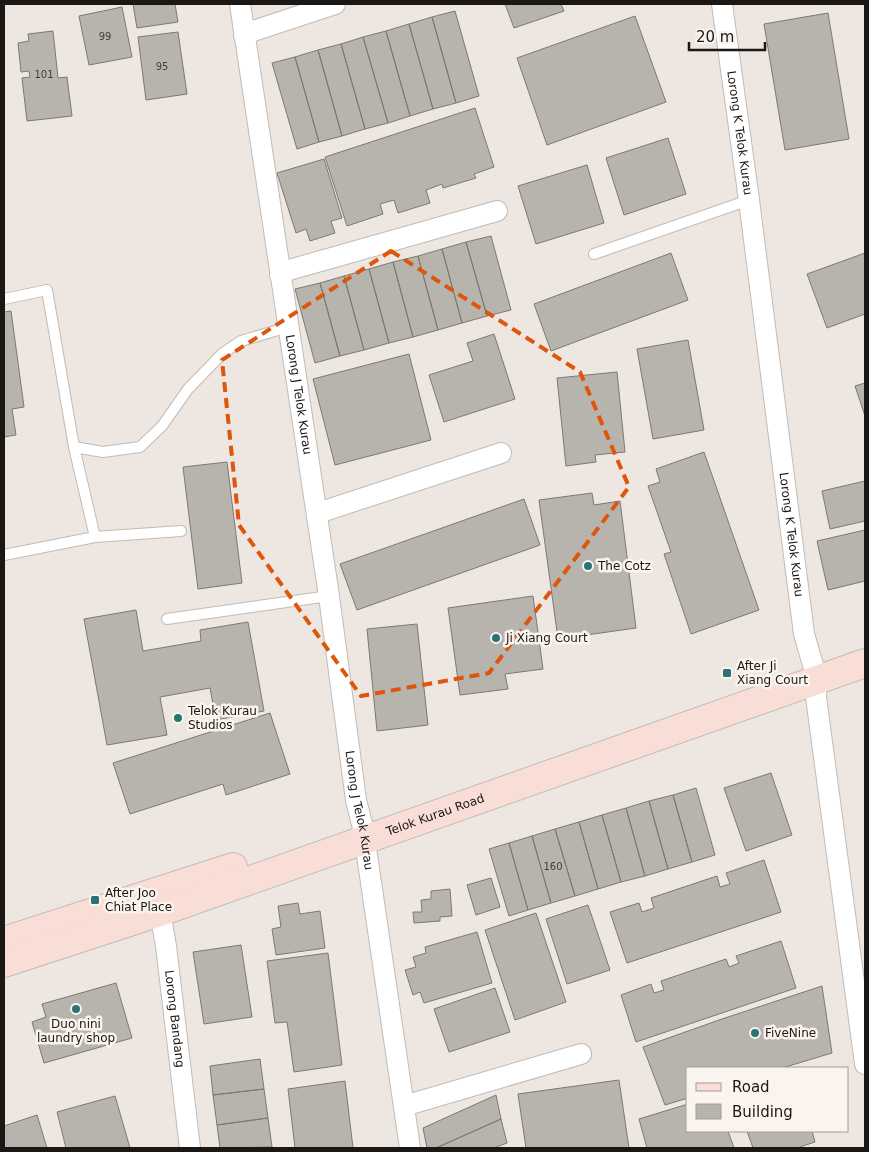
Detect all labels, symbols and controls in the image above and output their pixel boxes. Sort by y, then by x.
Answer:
scale bar [689,20,765,52]
text: 20 m [696,28,734,46]
house number: 99 [99,31,111,42]
house number: 95 [156,61,168,72]
house number: 101 [34,69,54,80]
street label: Lorong K Telok Kurau [724,70,755,196]
street label: Lorong J Telok Kurau [283,334,315,456]
street label: Lorong K Telok Kurau [777,471,806,598]
place label: The Cotz [597,559,651,573]
marker: The Cotz [582,560,594,572]
place label: Ji Xiang Court [505,631,588,645]
marker: Ji Xiang Court [490,632,502,644]
place label: After Ji Xiang Court [737,659,808,687]
marker: After Ji Xiang Court [721,667,733,679]
place label: Telok Kurau Studios [187,704,257,732]
marker: Telok Kurau Studios [172,712,184,724]
street label: Lorong J Telok Kurau [342,749,376,871]
street label: Telok Kurau Road [383,791,486,839]
house number: 160 [543,861,563,872]
place label: After Joo Chiat Place [105,886,172,914]
marker: After Joo Chiat Place [89,894,101,906]
street label: Lorong Bandang [162,969,187,1068]
marker: Duo nini laundry shop [70,1003,82,1015]
place label: Duo nini laundry shop [37,1017,115,1045]
place label: FiveNine [765,1026,816,1040]
marker: FiveNine [749,1027,761,1039]
legend [686,1067,849,1132]
text: Road [732,1078,770,1096]
text: Building [732,1103,793,1121]

